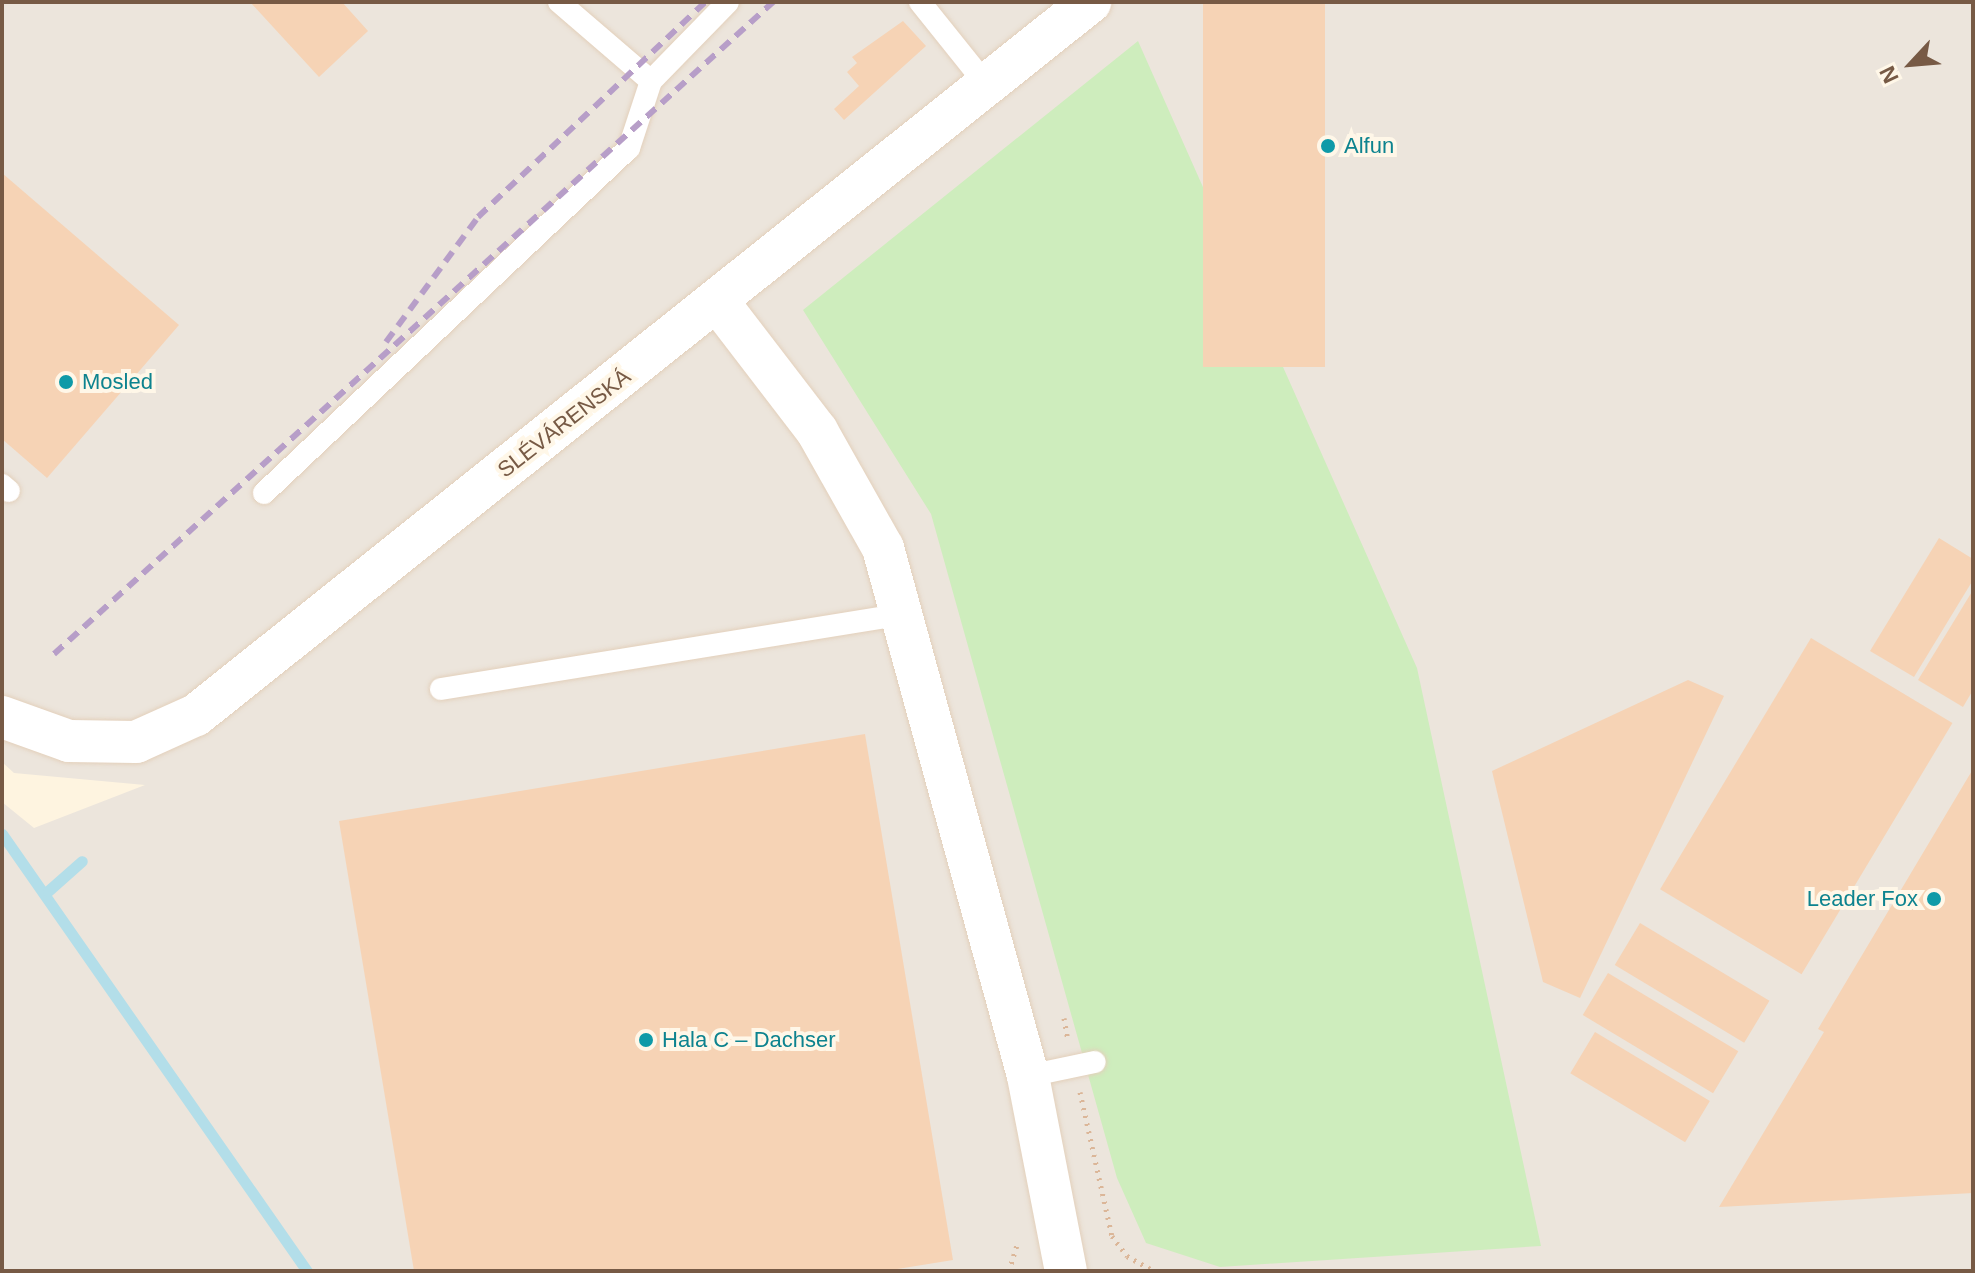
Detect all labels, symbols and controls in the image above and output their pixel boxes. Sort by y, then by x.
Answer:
north arrow [1871,24,1951,104]
text: N [1874,62,1904,87]
place label: Alfun [1344,133,1394,159]
marker: Alfun [1319,137,1337,155]
street label: SLÉVÁRENSKÁ [492,363,636,483]
place label: Mosled [82,369,153,395]
marker: Mosled [57,373,75,391]
place label: Leader Fox [1807,886,1918,912]
marker: Leader Fox [1925,890,1943,908]
place label: Hala C – Dachser [662,1027,836,1053]
marker: Hala C – Dachser [637,1031,655,1049]

